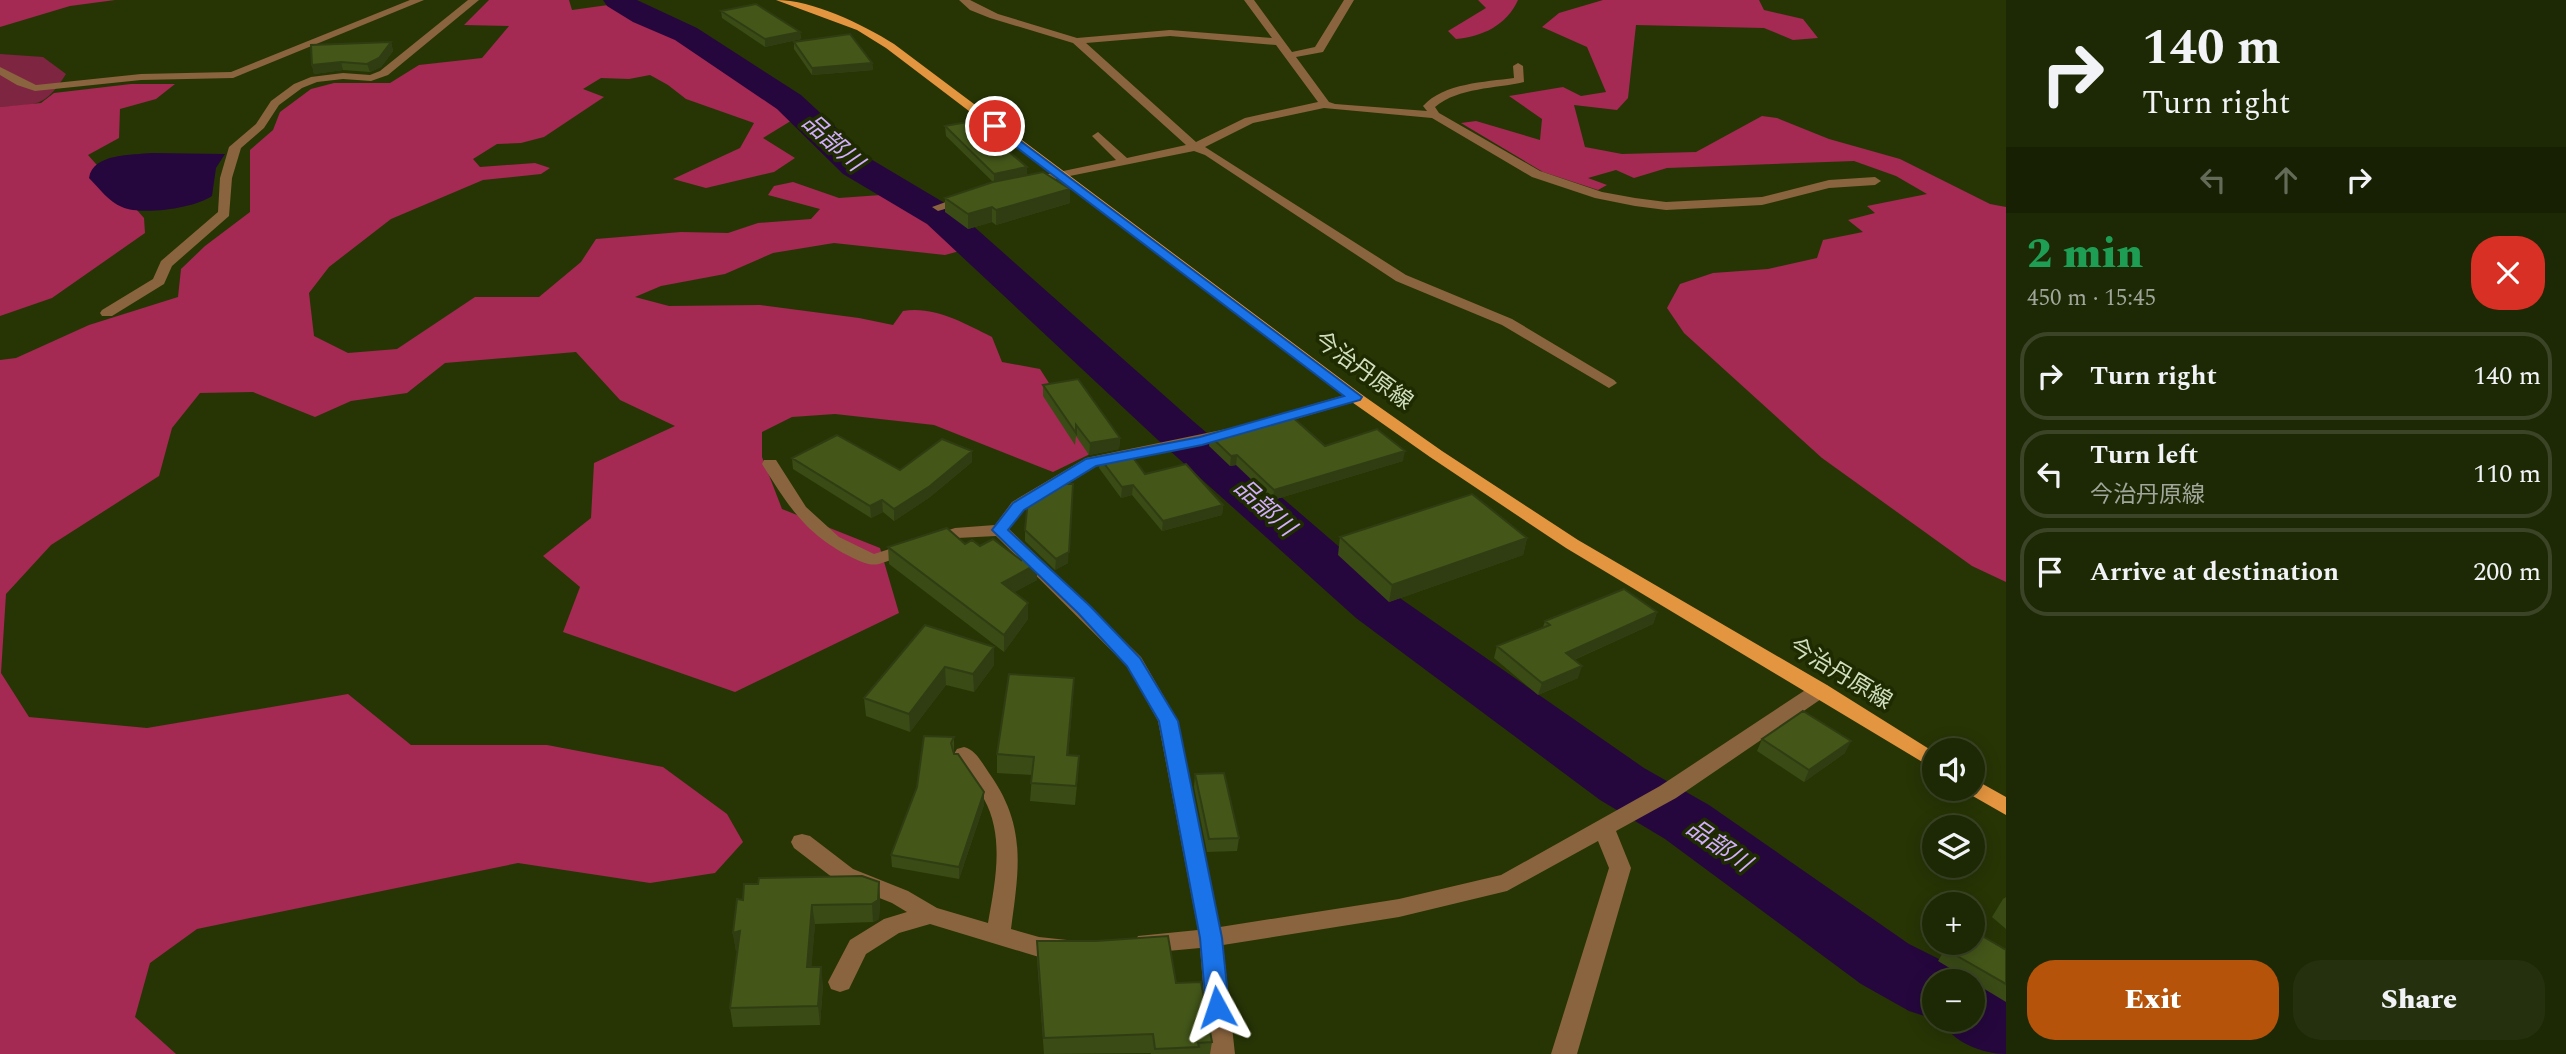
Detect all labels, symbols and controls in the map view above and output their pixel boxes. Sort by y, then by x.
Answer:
text: 140 m [2142,11,2281,86]
icon: right [2027,28,2118,119]
text: Turn right [2142,79,2290,128]
pin [965,96,1025,156]
water label: 品部川 [794,105,873,182]
icon: arrive [976,107,1014,145]
icon: left [2194,161,2232,199]
icon: ahead [2267,161,2305,199]
icon: right [2340,161,2378,199]
text: 2 min [2027,223,2143,286]
button: close [2471,236,2545,310]
text: 450 m · 15:45 [2027,281,2156,316]
street label: 今治丹原線 [1306,323,1420,419]
text: Turn right [2090,356,2217,396]
text: 140 m [2473,356,2541,396]
icon: right [2031,357,2069,395]
text: Turn left [2090,435,2198,475]
text: 110 m [2473,454,2541,494]
icon: left [2031,455,2069,493]
water label: 品部川 [1226,470,1305,547]
text: 今治丹原線 [2090,478,2205,513]
text: Arrive at destination [2090,552,2339,592]
text: 200 m [2473,552,2541,592]
icon: arrive [2031,553,2069,591]
street label: 今治丹原線 [1782,630,1899,719]
map controls [1922,738,1985,1032]
button: sound [1922,738,1985,801]
water label: 品部川 [1679,810,1761,883]
button: layers [1922,815,1985,878]
button: + [1922,892,1985,955]
button: Exit [2027,960,2279,1040]
button: Share [2293,960,2545,1040]
button: − [1922,969,1985,1032]
position arrow [1180,970,1254,1044]

